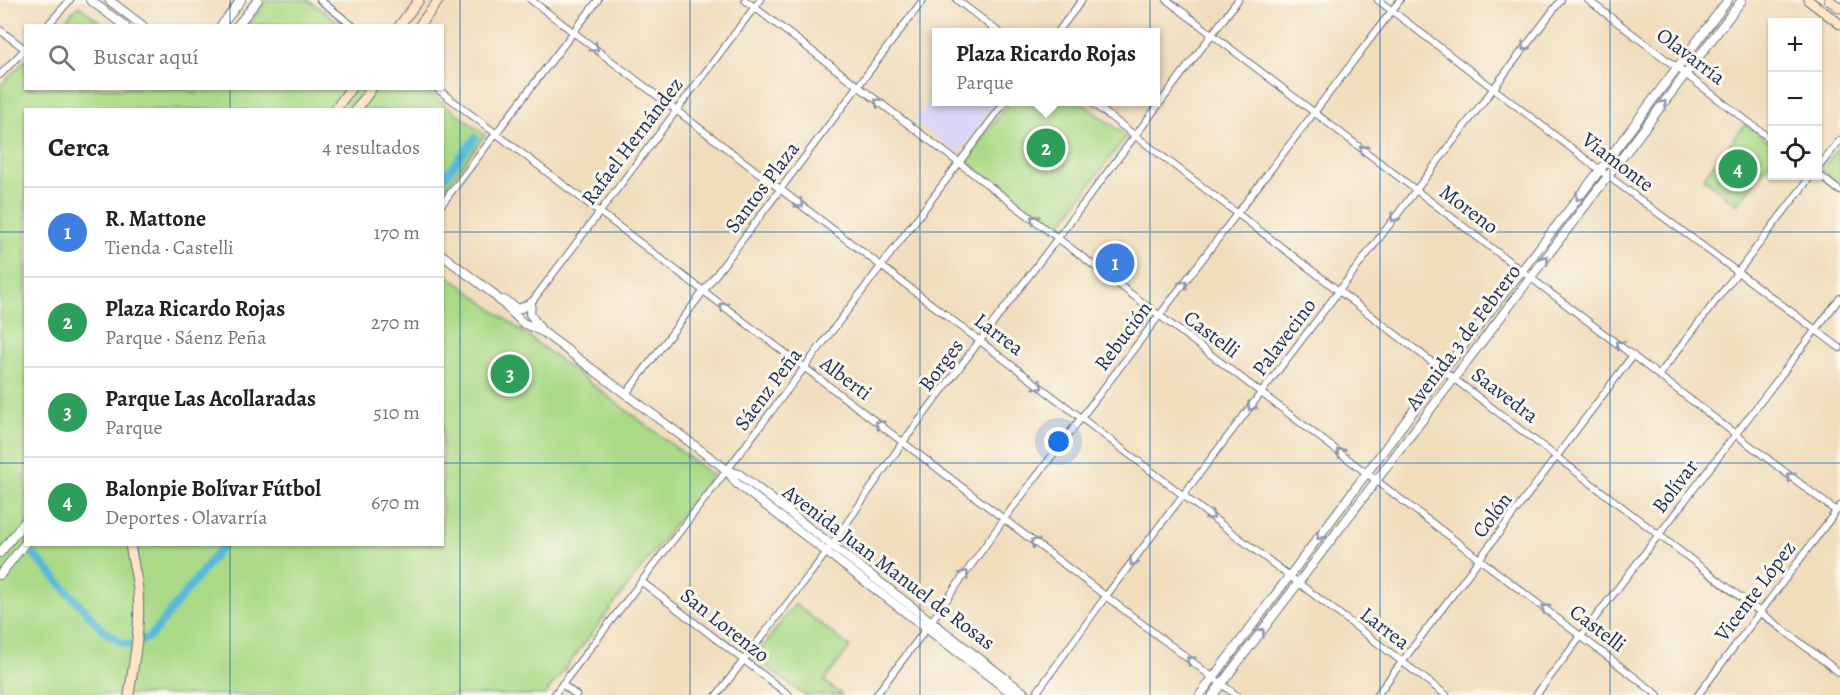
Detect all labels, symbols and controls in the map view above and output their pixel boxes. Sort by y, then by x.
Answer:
map controls [1768,18,1822,180]
button: + [1768,18,1822,72]
street label: Olavarría [1651,21,1731,91]
search box [24,24,444,90]
popup [932,28,1160,106]
text: Plaza Ricardo Rojas [956,39,1136,69]
one-way arrow [1522,40,1533,51]
icon: search [45,41,78,74]
one-way arrow [588,41,599,52]
text: Buscar aquí [93,42,199,72]
text: Parque [956,69,1013,96]
street label: Rafael Hernández [575,71,689,211]
button: − [1768,72,1822,126]
one-way arrow [874,98,885,109]
one-way arrow [1655,100,1666,111]
street label: Viamonte [1575,125,1660,198]
pin: 2 [1026,126,1066,170]
button: locate [1768,126,1822,180]
text: Cerca [48,130,110,165]
text: 4 resultados [322,134,420,161]
street label: Santos Plaza [718,135,806,239]
one-way arrow [1359,146,1370,157]
pin: 4 [1718,146,1758,192]
street label: Moreno [1434,178,1504,240]
one-way arrow [1575,190,1586,201]
one-way arrow [793,197,804,208]
text: R. Mattone [105,204,206,234]
one-way arrow [1391,212,1402,223]
one-way arrow [1030,216,1041,227]
text: 1 [64,219,71,246]
text: 170 m [374,219,420,246]
text: Tienda · Castelli [105,234,234,261]
pin: 1 [1096,240,1134,286]
one-way arrow [1537,255,1548,266]
street label: Avenida 3 de Febrero [1398,258,1527,417]
one-way arrow [1176,280,1187,291]
street label: Palavecino [1246,292,1322,382]
text: Plaza Ricardo Rojas [105,294,285,324]
street label: Rebución [1088,295,1158,377]
one-way arrow [719,303,730,314]
street label: Castelli [1178,304,1246,364]
street label: Larrea [968,306,1030,362]
text: 2 [63,309,72,336]
text: 270 m [371,309,420,336]
text: Parque · Sáenz Peña [105,324,267,351]
street label: Borges [912,333,970,397]
one-way arrow [1614,340,1625,351]
street label: Sáenz Peña [728,342,808,436]
street label: Alberti [814,349,878,407]
pin: 3 [490,352,530,397]
street label: Saavedra [1466,361,1544,430]
one-way arrow [1032,378,1043,389]
text: Parque Las Acollaradas [105,384,316,414]
text: 3 [63,399,72,426]
text: 510 m [373,399,420,426]
one-way arrow [1247,400,1258,411]
text: Parque [105,414,163,441]
one-way arrow [875,420,886,431]
your location [1044,427,1073,456]
one-way arrow [1335,448,1346,459]
street label: Bolívar [1646,453,1704,519]
one-way arrow [1785,472,1796,483]
text: Balonpie Bolívar Fútbol [105,474,321,504]
street label: Avenida Juan Manuel de Rosas [776,477,1001,656]
street label: Colón [1466,486,1518,544]
text: 4 [63,489,72,516]
text: 670 m [371,489,420,516]
text: Deportes · Olavarría [105,504,268,531]
one-way arrow [1204,509,1215,520]
one-way arrow [1317,529,1328,540]
street label: Vicente López [1707,535,1802,648]
one-way arrow [1030,538,1041,549]
one-way arrow [1129,555,1140,566]
one-way arrow [958,569,969,580]
street label: San Lorenzo [675,581,775,669]
street label: Castelli [1564,598,1632,658]
street label: Larrea [1354,600,1416,656]
one-way arrow [1540,605,1551,616]
one-way arrow [1254,627,1265,638]
one-way arrow [1185,656,1196,667]

